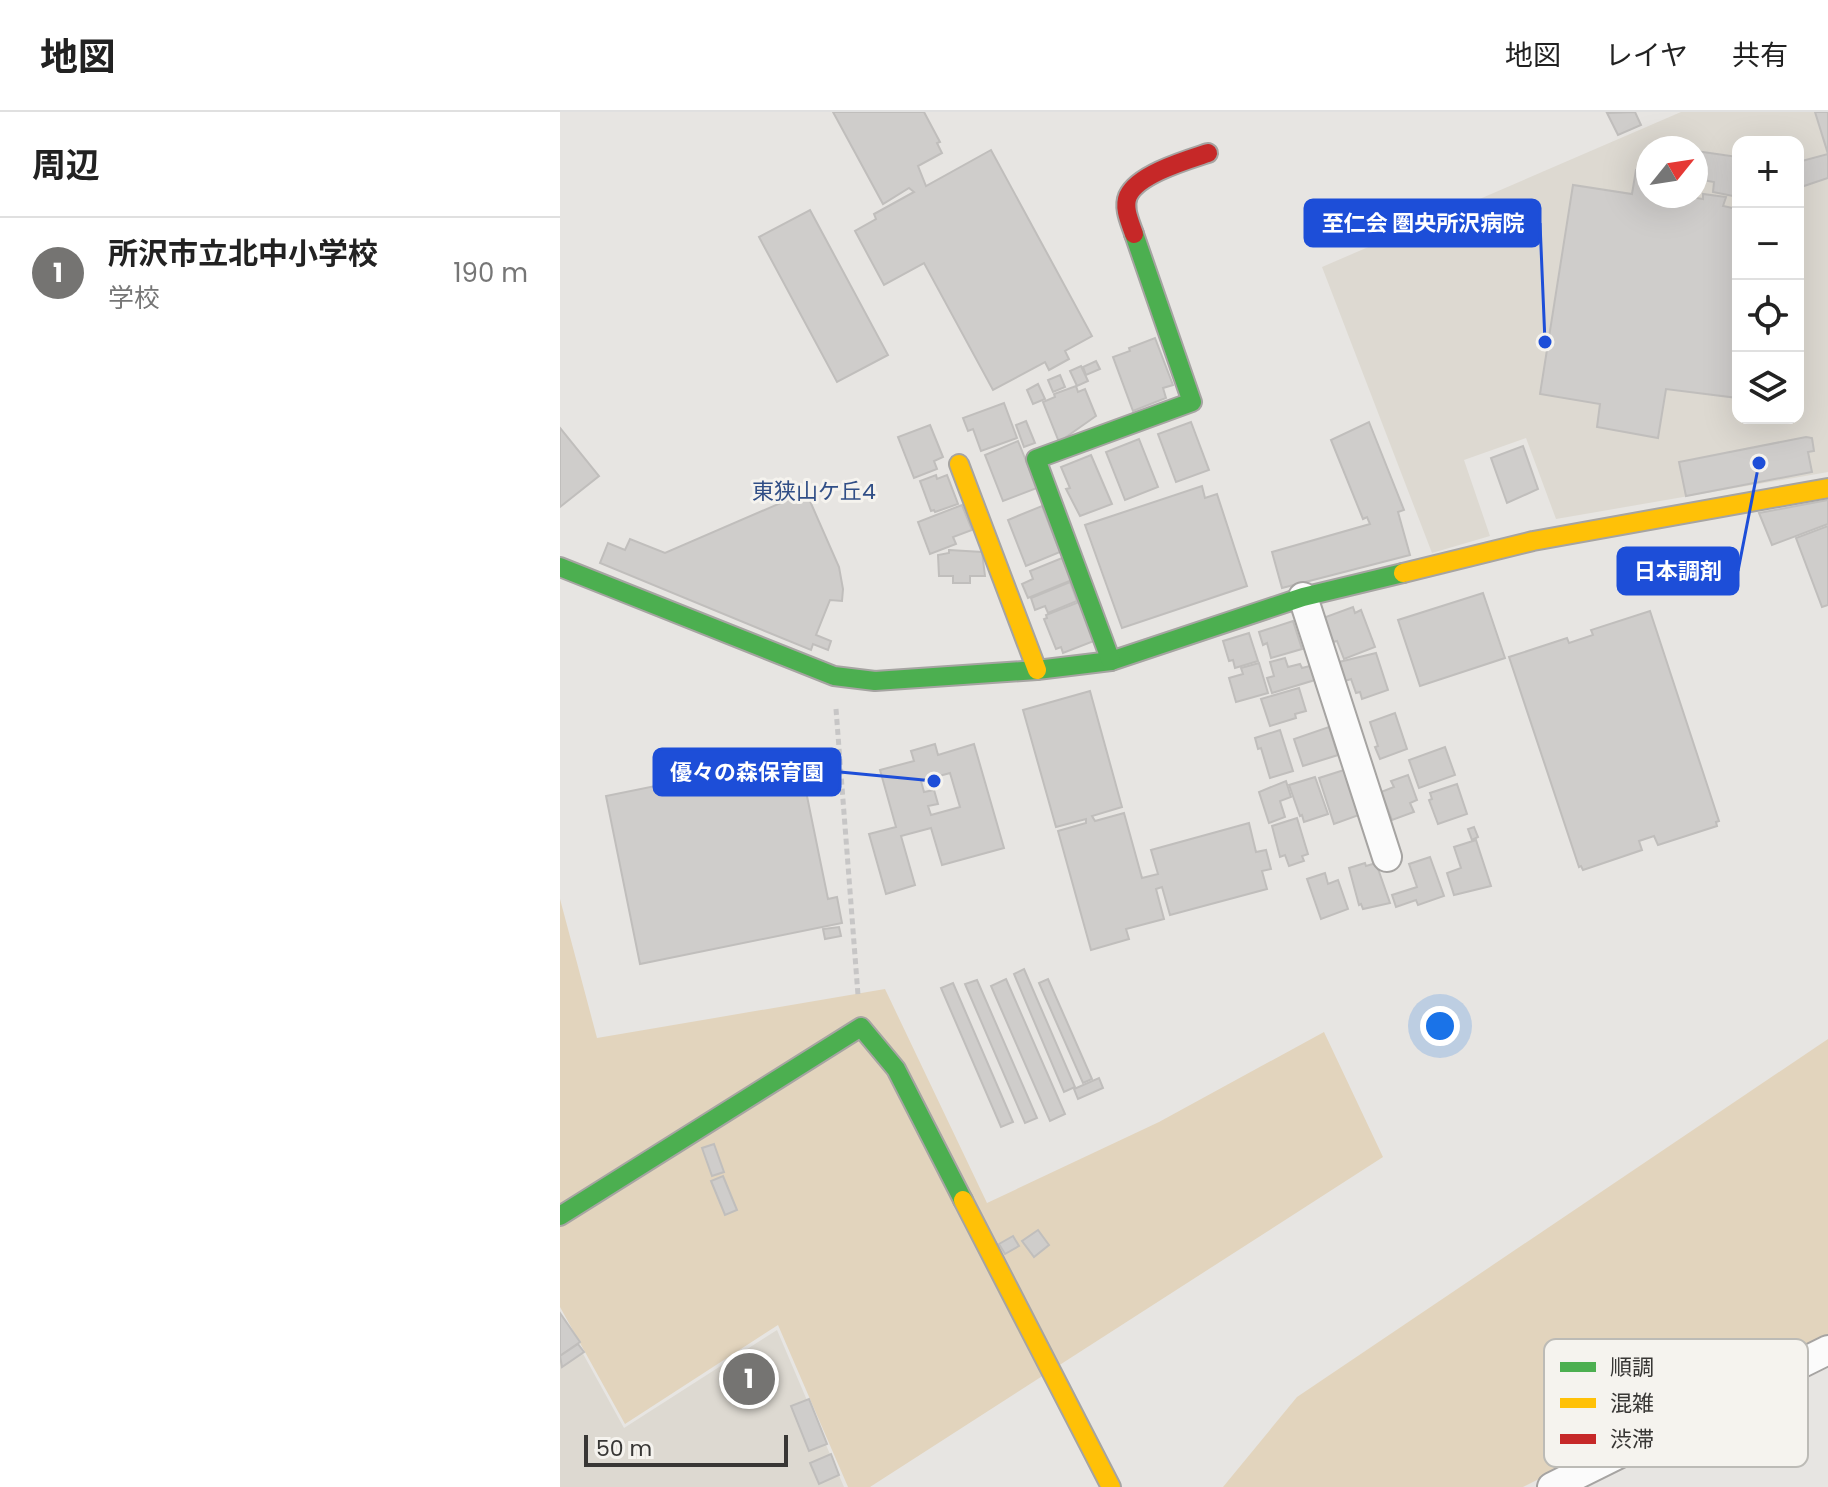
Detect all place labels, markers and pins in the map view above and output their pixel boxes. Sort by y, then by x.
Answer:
callout: 至仁会 圏央所沢病院 [1305,200,1540,246]
callout: 日本調剤 [1618,548,1738,594]
callout: 優々の森保育園 [654,749,840,795]
pin: 1 [723,1349,775,1409]

